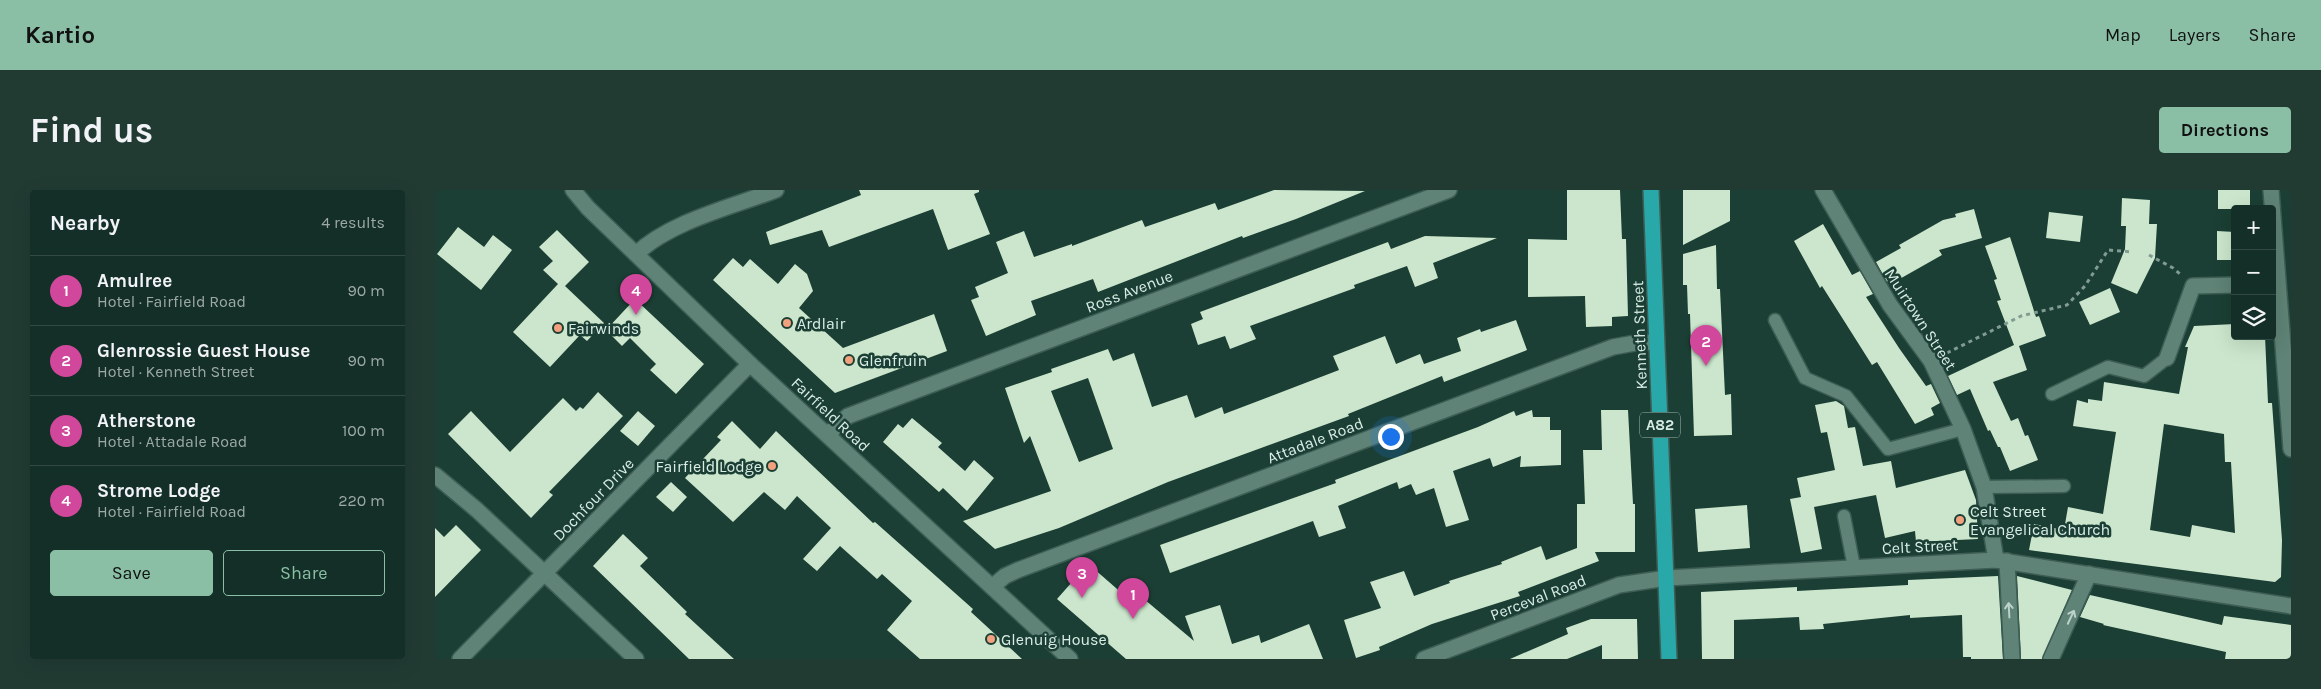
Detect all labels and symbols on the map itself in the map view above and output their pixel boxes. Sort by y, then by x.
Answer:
street label: Muirtown Street [1881,265,1961,374]
street label: Ross Avenue [1083,266,1175,317]
pin: 4 [620,274,652,315]
street label: Kenneth Street [1628,280,1651,390]
place label: Ardlair [797,314,846,333]
marker: Ardlair [781,317,793,329]
place label: Fairwinds [568,319,639,338]
marker: Fairwinds [552,322,564,334]
pin: 2 [1690,325,1722,366]
place label: Glenfruin [859,351,927,370]
marker: Glenfruin [843,354,855,366]
street label: Fairfield Road [787,373,874,456]
road number: A82 [1640,412,1680,438]
street label: Attadale Road [1264,413,1366,468]
your location [1378,424,1404,450]
street label: Dochfour Drive [549,454,638,545]
place label: Fairfield Lodge [655,457,762,476]
marker: Fairfield Lodge [766,460,778,472]
place label: Celt Street Evangelical Church [1970,502,2110,539]
marker: Celt Street Evangelical Church [1954,514,1966,526]
street label: Celt Street [1881,535,1959,558]
pin: 3 [1066,557,1098,598]
street label: Perceval Road [1487,570,1589,624]
pin: 1 [1117,578,1149,619]
one-way arrow [2005,603,2014,619]
one-way arrow [2066,610,2076,625]
place label: Glenuig House [1001,630,1107,649]
marker: Glenuig House [985,633,997,645]

